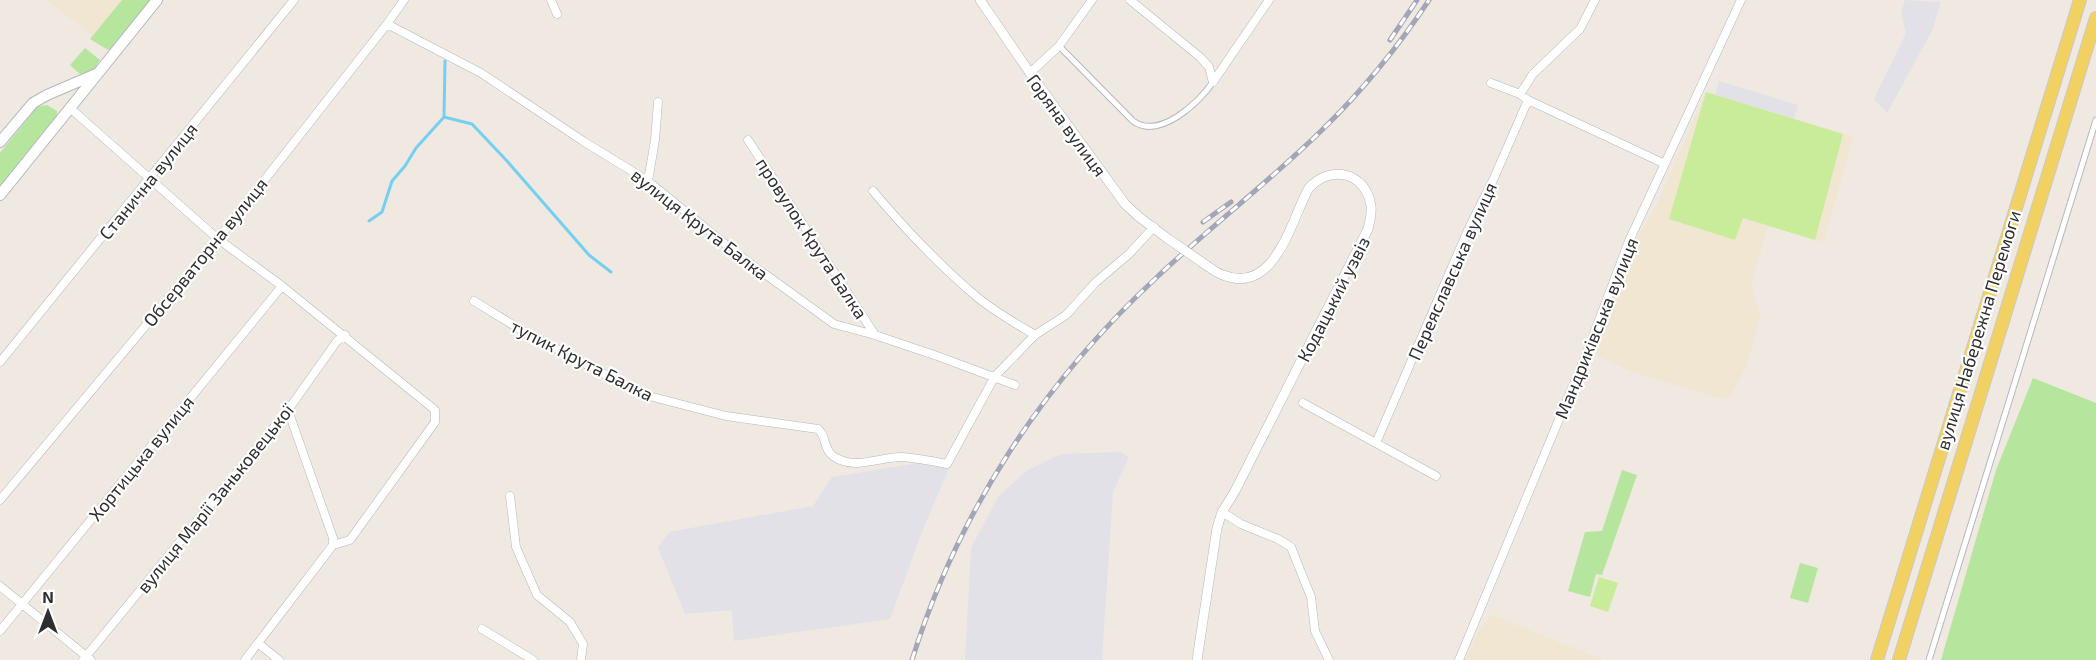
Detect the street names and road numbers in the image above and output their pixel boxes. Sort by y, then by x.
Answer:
street label: Горяна вулиця [1022,69,1112,181]
street label: Станична вулиця [94,118,202,244]
street label: провулок Крута Балка [752,153,872,323]
street label: вулиця Крута Балка [627,164,773,284]
street label: Обсерваторна вулиця [138,173,272,331]
street label: Переяславська вулиця [1403,179,1501,363]
street label: вулиця Набережна Перемоги [1931,208,2025,452]
street label: Кодацький узвіз [1292,233,1374,365]
street label: Мандриківська вулиця [1550,234,1642,422]
street label: тупик Крута Балка [507,315,657,405]
street label: Хортицька вулиця [84,391,198,525]
street label: вулиця Марії Заньковецької [132,399,298,597]

